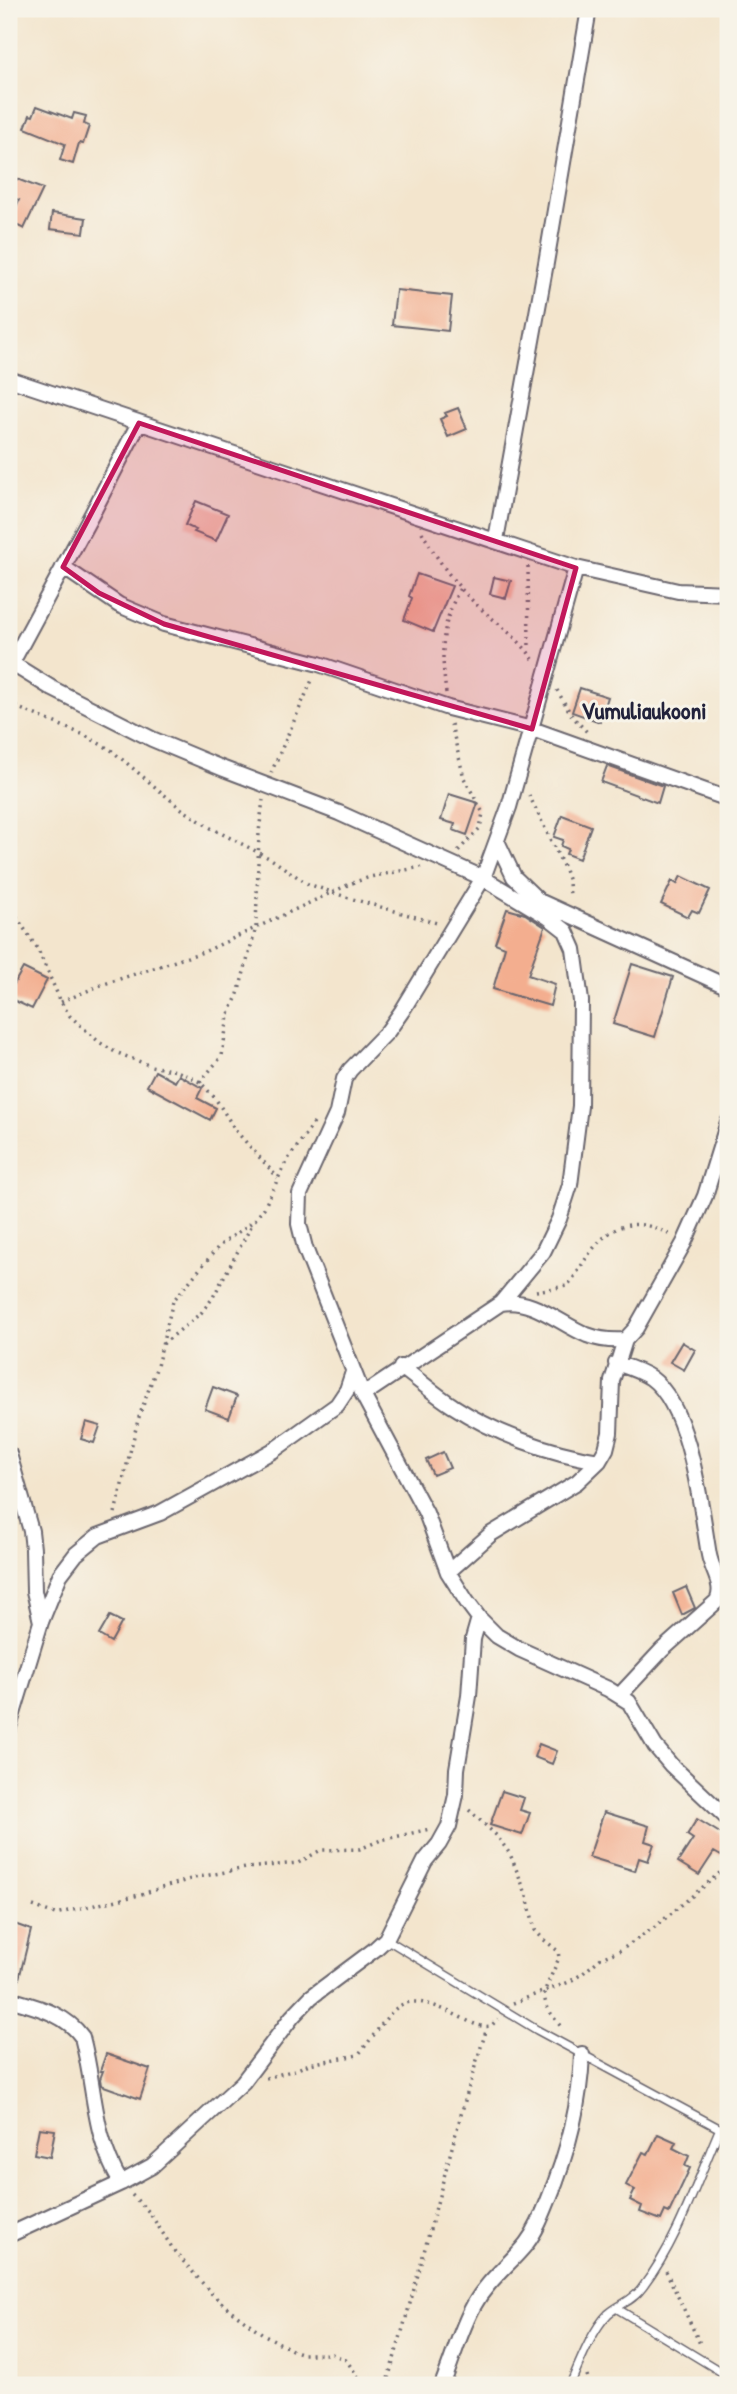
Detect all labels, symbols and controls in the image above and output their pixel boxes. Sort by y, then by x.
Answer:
district label: Vumuliaukooni [581,694,707,726]

